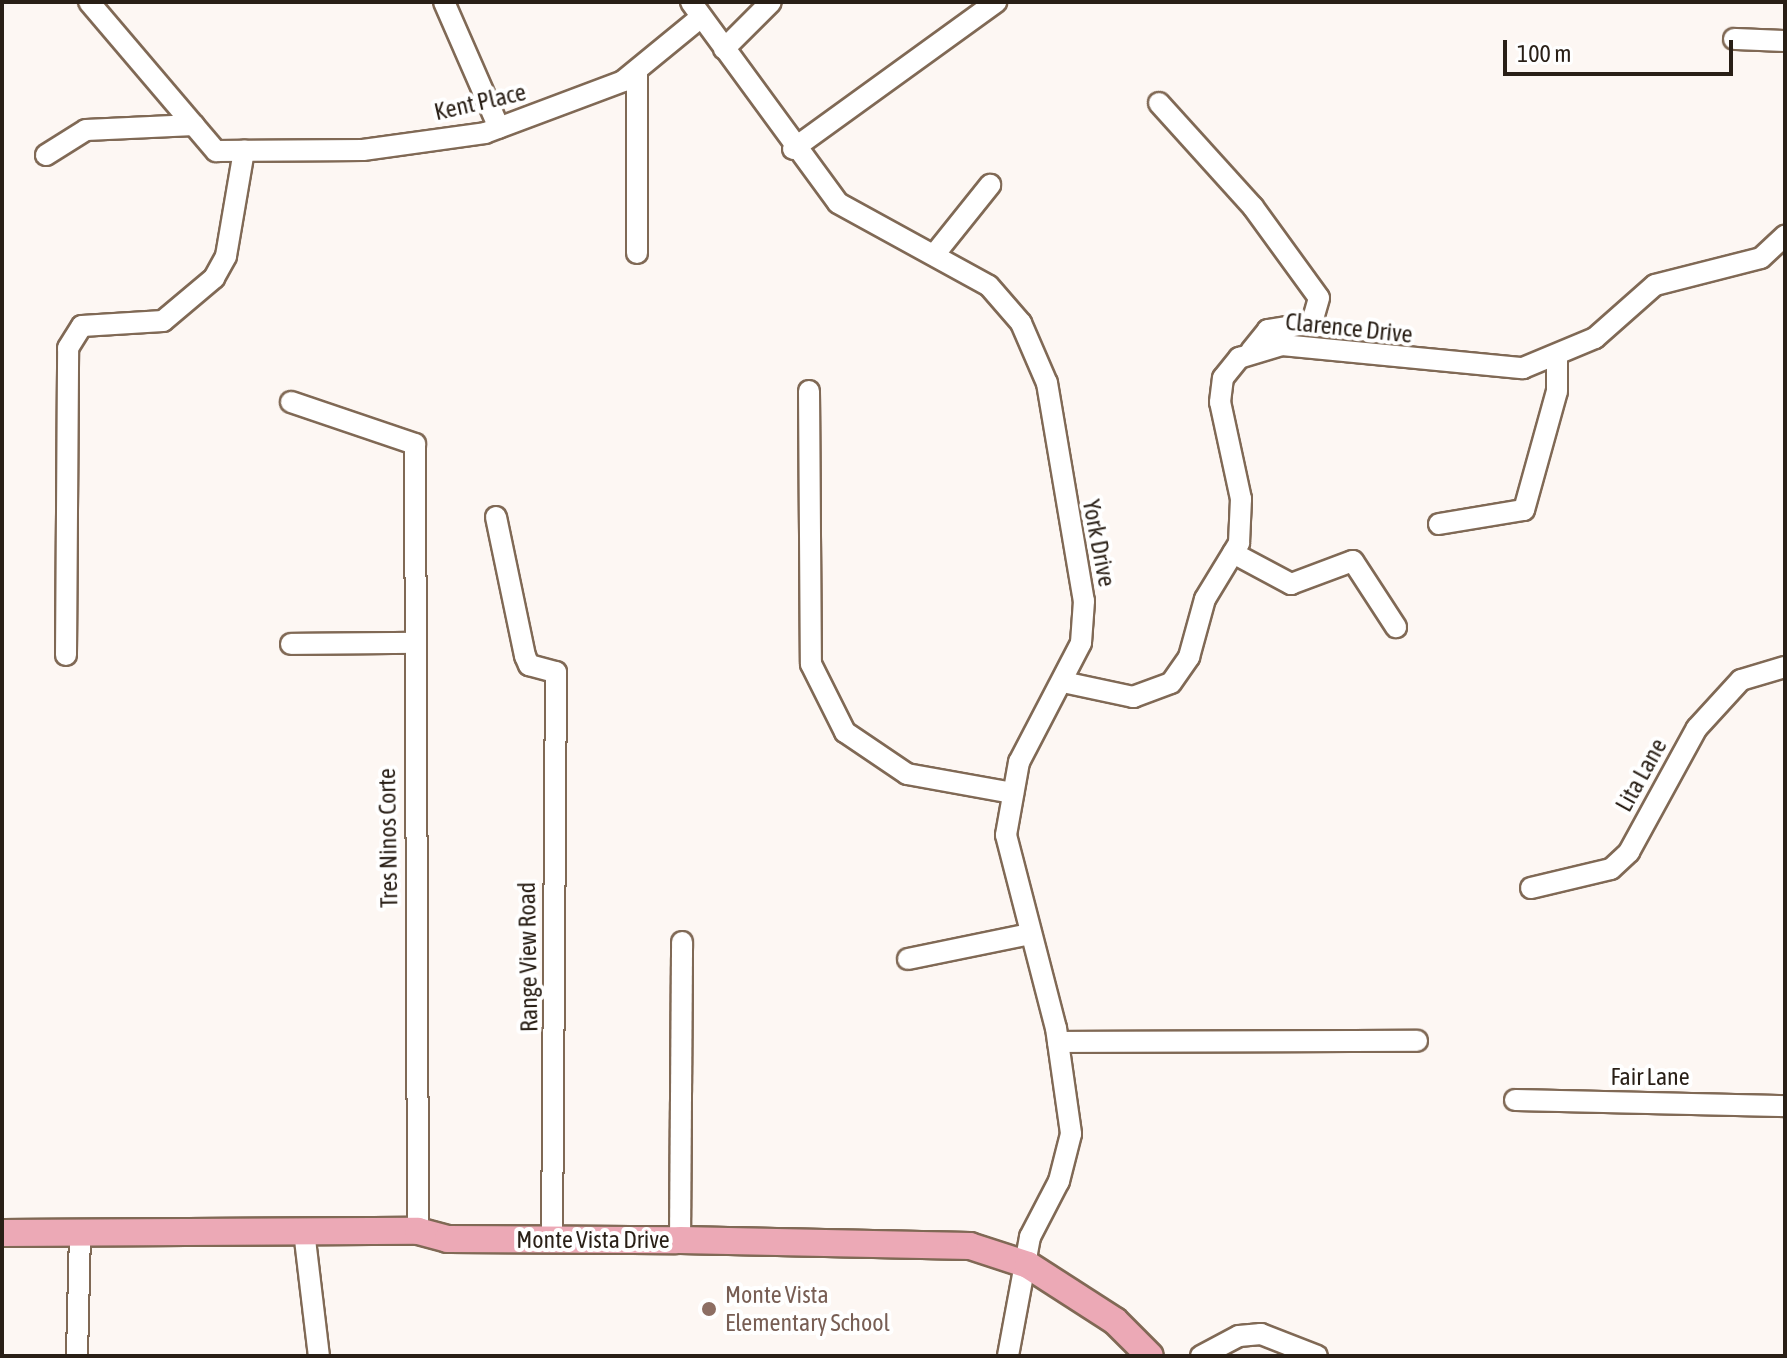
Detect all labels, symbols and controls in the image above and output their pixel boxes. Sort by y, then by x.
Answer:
scale bar [1507,24,1737,74]
text: 100 m [1517,40,1571,67]
street label: Kent Place [431,78,529,126]
street label: Clarence Drive [1284,307,1414,349]
street label: York Drive [1076,497,1122,589]
street label: Lita Lane [1609,733,1673,817]
street label: Tres Ninos Corte [372,768,404,908]
street label: Range View Road [512,882,544,1032]
street label: Fair Lane [1610,1063,1690,1091]
street label: Monte Vista Drive [516,1226,670,1254]
place label: Monte Vista Elementary School [725,1281,890,1337]
marker: Monte Vista Elementary School [700,1300,718,1318]

